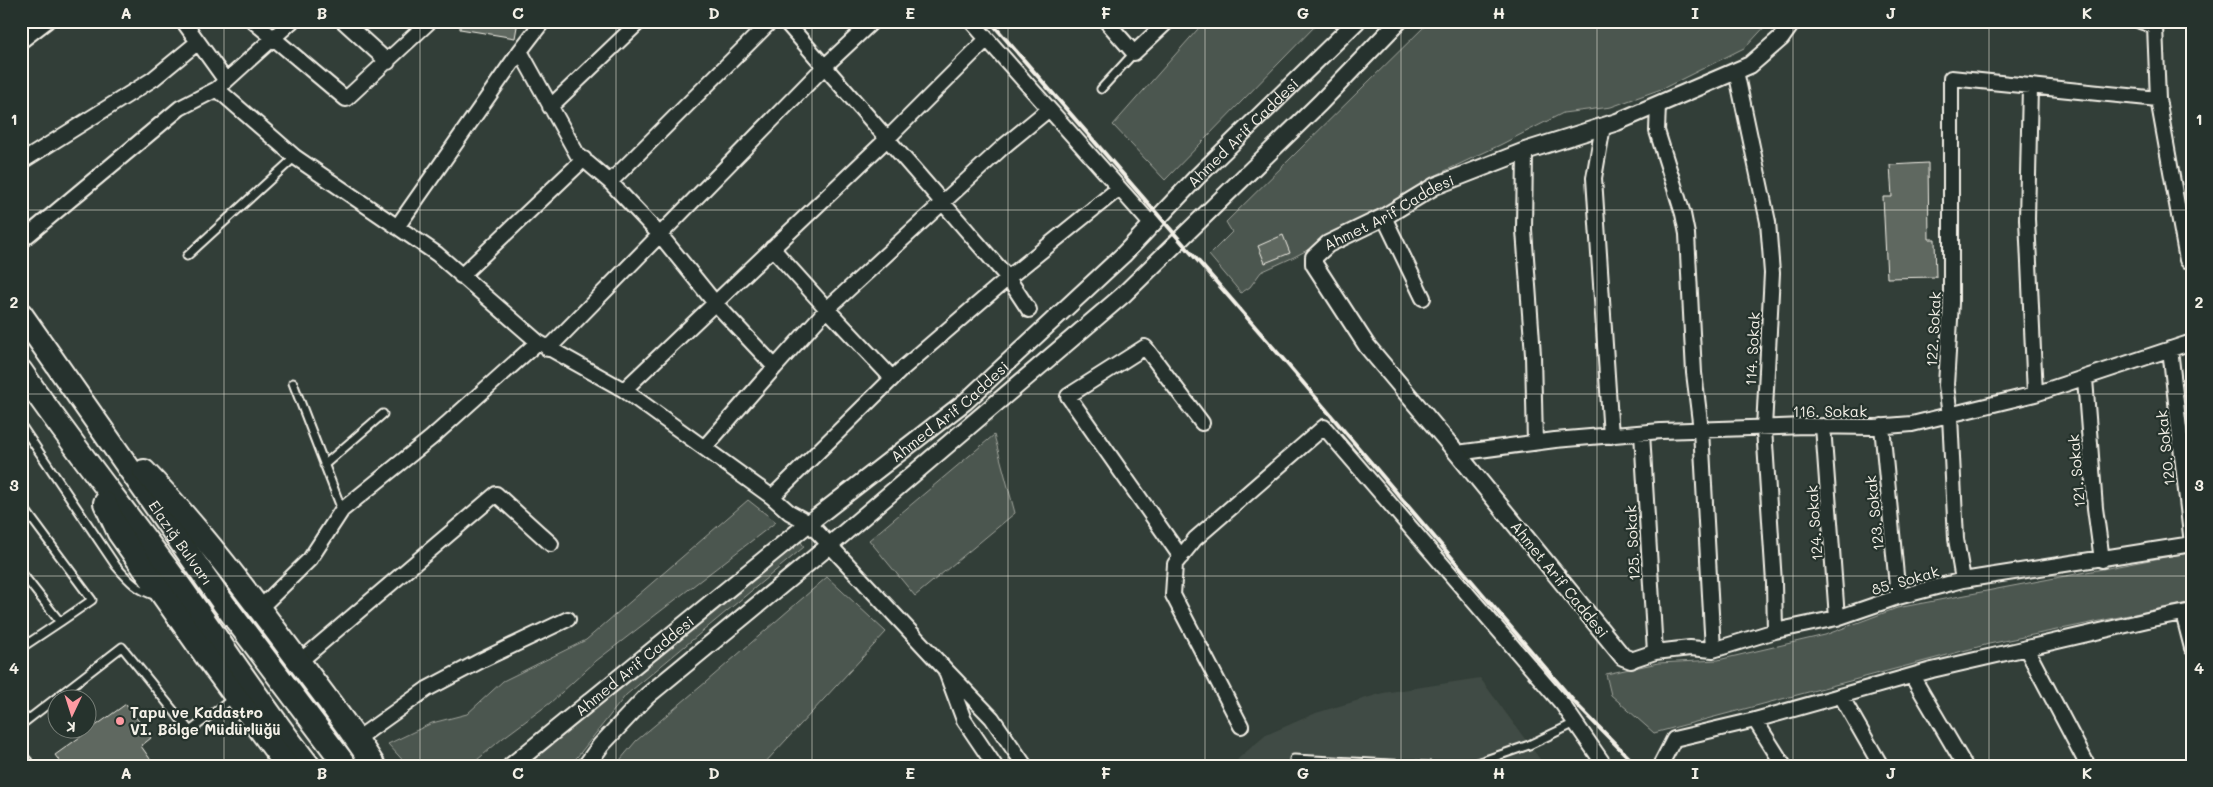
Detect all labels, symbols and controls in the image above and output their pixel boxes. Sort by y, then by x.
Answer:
text: A [120,2,132,23]
text: B [317,2,327,23]
text: C [512,2,524,23]
text: D [708,2,720,23]
text: E [905,2,915,23]
text: F [1101,2,1111,23]
text: G [1297,2,1309,23]
text: H [1493,2,1505,23]
text: I [1691,2,1699,23]
text: J [1886,2,1896,23]
text: K [2082,2,2092,23]
street label: Ahmed Arif Caddesi [1183,74,1303,191]
text: 1 [10,108,18,129]
text: 1 [2195,108,2203,129]
street label: Ahmet Arif Caddesi [1320,170,1457,255]
text: 2 [10,291,19,312]
street label: 122. Sokak [1921,291,1945,367]
text: 2 [2195,291,2204,312]
street label: 114. Sokak [1740,311,1764,387]
street label: Ahmed Arif Caddesi [886,356,1013,466]
street label: 116. Sokak [1793,401,1867,421]
street label: 120. Sokak [2151,409,2179,487]
street label: 121. Sokak [2063,433,2089,509]
text: 3 [9,474,19,495]
street label: 123. Sokak [1860,474,1888,552]
text: 3 [2194,474,2204,495]
street label: 124. Sokak [1801,485,1827,561]
street label: Elazığ Bulvarı [144,496,218,589]
street label: 125. Sokak [1620,505,1644,581]
street label: Ahmet Arif Caddesi [1507,516,1613,642]
street label: 85. Sokak [1869,561,1941,599]
street label: Ahmed Arif Caddesi [571,611,698,720]
text: 4 [9,657,19,678]
text: 4 [2194,657,2204,678]
north arrow [48,690,98,740]
place label: Tapu ve Kadastro VI. Bölge Müdürlüğü [130,702,281,739]
marker: Tapu ve Kadastro VI. Bölge Müdürlüğü [114,715,126,727]
text: K [66,718,76,737]
text: A [120,762,132,783]
text: B [317,762,327,783]
text: C [512,762,524,783]
text: D [708,762,720,783]
text: E [905,762,915,783]
text: F [1101,762,1111,783]
text: G [1297,762,1309,783]
text: H [1493,762,1505,783]
text: I [1691,762,1699,783]
text: J [1886,762,1896,783]
text: K [2082,762,2092,783]

